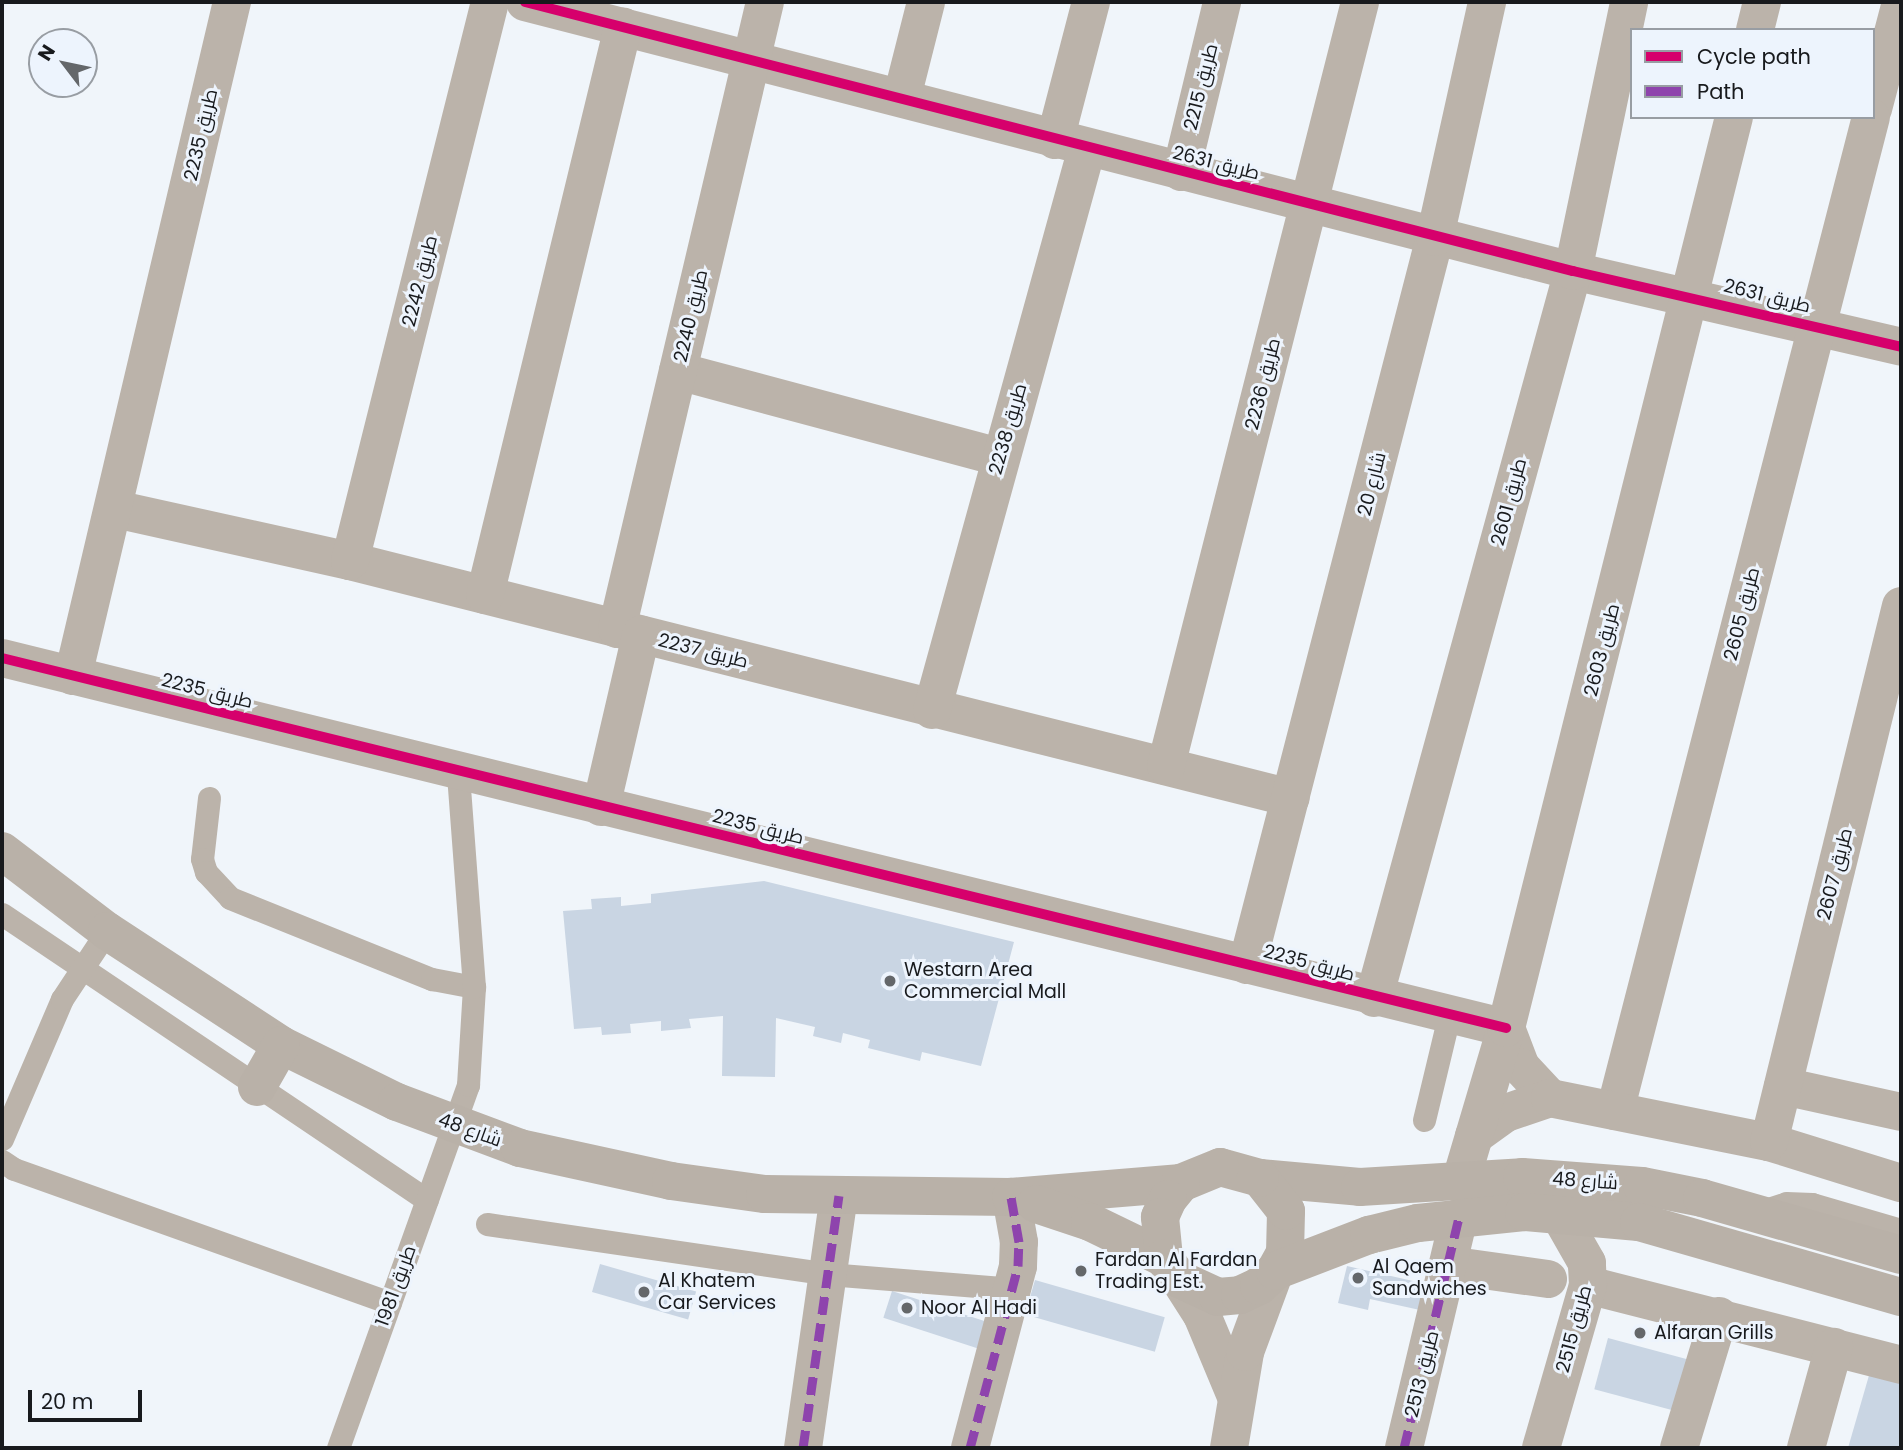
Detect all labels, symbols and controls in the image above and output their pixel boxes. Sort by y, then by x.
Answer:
north arrow [28,28,98,98]
legend [1630,28,1875,119]
text: N [31,39,62,66]
street label: طريق 2215 [1179,41,1223,133]
text: Cycle path [1697,42,1811,71]
text: Path [1697,77,1744,106]
street label: طريق 2235 [179,87,223,183]
street label: طريق 2631 [1170,141,1262,185]
street label: طريق 2242 [398,233,442,329]
street label: طريق 2240 [669,268,713,364]
street label: طريق 2631 [1721,274,1813,318]
street label: طريق 2236 [1241,336,1285,432]
street label: طريق 2238 [984,381,1032,477]
street label: شارع 20 [1353,450,1391,518]
street label: طريق 2601 [1486,456,1532,548]
street label: طريق 2605 [1719,565,1765,663]
street label: طريق 2603 [1579,601,1625,699]
street label: طريق 2237 [656,629,750,673]
street label: طريق 2235 [159,669,255,713]
street label: طريق 2235 [710,805,806,849]
street label: طريق 2607 [1813,826,1857,922]
street label: طريق 2235 [1261,940,1357,986]
place label: Westarn Area Commercial Mall [904,959,1066,1003]
marker: Westarn Area Commercial Mall [882,973,898,989]
street label: شارع 48 [435,1108,505,1152]
street label: شارع 48 [1551,1167,1619,1195]
street label: طريق 1981 [371,1242,421,1330]
place label: Fardan Al Fardan Trading Est. [1095,1249,1257,1293]
place label: Al Qaem Sandwiches [1372,1256,1487,1300]
marker: Fardan Al Fardan Trading Est. [1073,1263,1089,1279]
place label: Al Khatem Car Services [658,1270,776,1314]
marker: Al Qaem Sandwiches [1350,1270,1366,1286]
street label: طريق 2515 [1551,1283,1597,1375]
marker: Al Khatem Car Services [636,1284,652,1300]
place label: Noor Al Hadi [921,1297,1037,1319]
marker: Noor Al Hadi [899,1300,915,1316]
place label: Alfaran Grills [1654,1322,1774,1344]
marker: Alfaran Grills [1632,1325,1648,1341]
street label: طريق 2513 [1400,1328,1444,1420]
scale bar [32,1376,145,1420]
text: 20 m [41,1387,94,1416]

